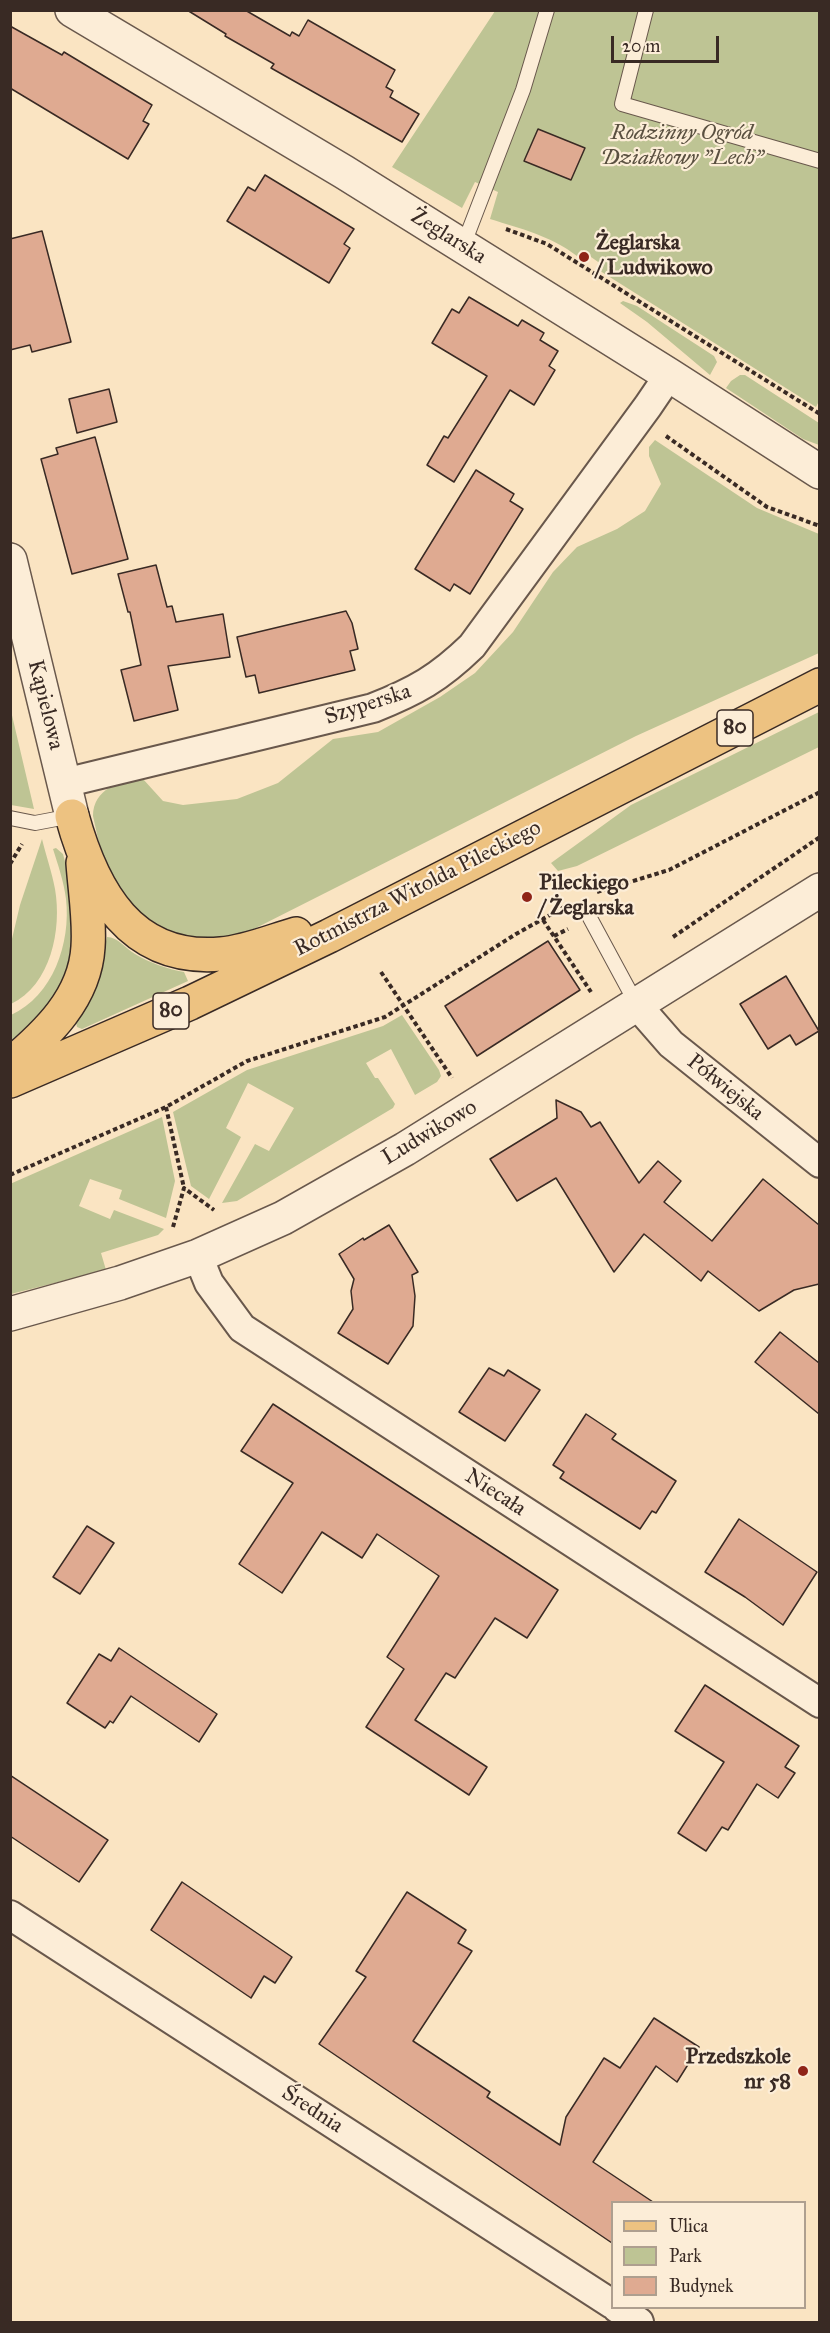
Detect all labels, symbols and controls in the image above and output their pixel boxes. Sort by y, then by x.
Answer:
scale bar [614,24,722,62]
text: 20 m [622,35,660,57]
park label: Rodzinny Ogród Działkowy "Lech" [600,121,764,172]
street label: Żeglarska [405,204,491,270]
place label: Żeglarska / Ludwikowo [596,231,713,282]
marker: Żeglarska / Ludwikowo [577,250,591,264]
street label: Kąpielowa [21,657,69,753]
street label: Szyperska [322,679,414,731]
road number: 80 [717,710,753,746]
street label: Rotmistrza Witolda Pileckiego [290,815,546,963]
place label: Pileckiego / Żeglarska [539,871,634,922]
marker: Pileckiego / Żeglarska [520,890,534,904]
road number: 80 [153,993,189,1029]
street label: Półwiejska [681,1049,769,1127]
street label: Ludwikowo [378,1094,482,1172]
street label: Niecała [460,1464,530,1522]
place label: Przedszkole nr 58 [686,2045,791,2096]
marker: Przedszkole nr 58 [796,2064,810,2078]
street label: Średnia [276,2080,348,2140]
legend [611,2201,806,2309]
text: Ulica [669,2215,708,2237]
text: Park [669,2245,702,2267]
text: Budynek [669,2275,733,2297]

